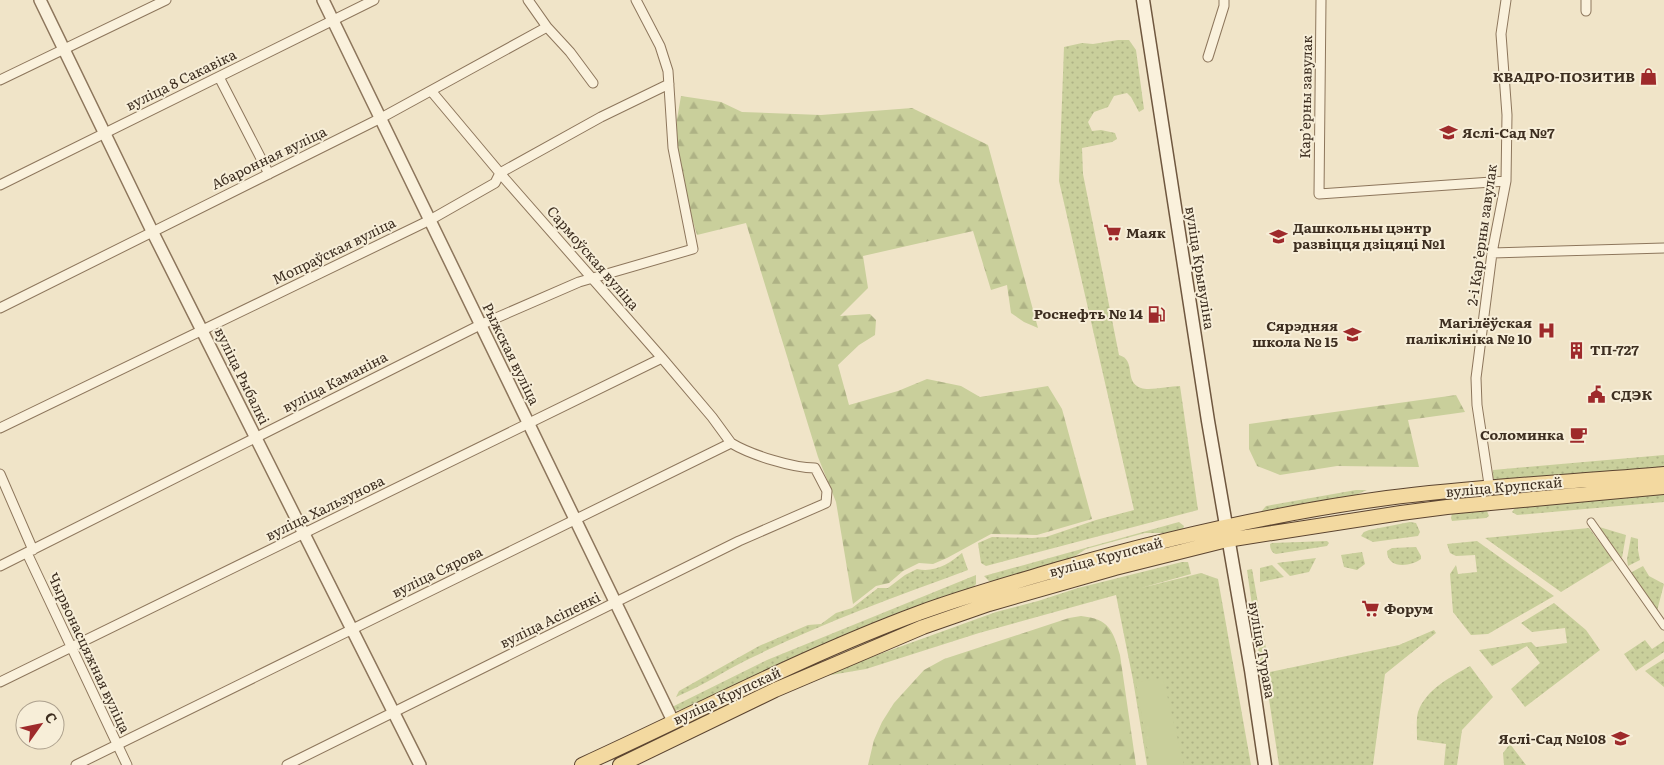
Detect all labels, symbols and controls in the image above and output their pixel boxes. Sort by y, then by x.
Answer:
street label: Карʼерны завулак [1294,34,1316,159]
street label: вуліца 8 Сакавіка [122,43,240,115]
place label: КВАДРО-ПОЗИТИВ [1493,66,1635,86]
shop icon: КВАДРО-ПОЗИТИВ [1639,67,1659,87]
street label: Абаронная вуліца [208,120,330,194]
place label: Яслі-Сад №7 [1462,122,1555,142]
school or university icon: Яслі-Сад №7 [1438,123,1458,143]
street label: 2-і Карʼерны завулак [1461,162,1501,307]
street label: Сармоўская вуліца [543,201,645,314]
street label: вуліца Крывуліна [1181,205,1221,331]
street label: Мопраўская вуліца [268,211,399,289]
place label: Дашкольны цэнтр развіцця дзіцяці №1 [1293,217,1445,253]
place label: Маяк [1126,222,1166,242]
supermarket icon: Маяк [1102,223,1122,243]
school or university icon: Дашкольны цэнтр развіцця дзіцяці №1 [1269,226,1289,246]
street label: Рыжская вуліца [478,299,546,408]
place label: Роснефть № 14 [1034,303,1144,323]
fuel station icon: Роснефть № 14 [1147,304,1167,324]
place label: Магілёўская паліклініка № 10 [1406,312,1532,348]
place label: Сярэдняя школа № 15 [1252,315,1338,351]
hospital icon: Магілёўская паліклініка № 10 [1536,321,1556,341]
street label: вуліца Рыбалкі [211,324,275,428]
school or university icon: Сярэдняя школа № 15 [1342,324,1362,344]
place label: ТП-727 [1590,339,1639,359]
building icon: ТП-727 [1566,340,1586,360]
street label: вуліца Каманіна [278,346,391,416]
place label: СДЭК [1611,384,1652,404]
public building icon: СДЭК [1587,385,1607,405]
place label: Соломинка [1480,424,1565,444]
cafe icon: Соломинка [1568,425,1588,445]
street label: вуліца Хальзунова [262,469,388,545]
street label: вуліца Крупскай [1445,471,1563,501]
street label: вуліца Крупскай [1047,531,1165,581]
street label: вуліца Сярова [388,540,486,602]
street label: Чырвонасцяжная вуліца [44,569,136,736]
street label: вуліца Асіпенкі [496,586,604,652]
place label: Форум [1384,598,1433,618]
supermarket icon: Форум [1360,599,1380,619]
street label: вуліца Турава [1245,600,1281,700]
street label: вуліца Крупскай [669,661,784,729]
north arrow [15,700,65,750]
text: С [41,708,63,727]
place label: Яслі-Сад №108 [1498,728,1606,748]
school or university icon: Яслі-Сад №108 [1610,729,1630,749]

